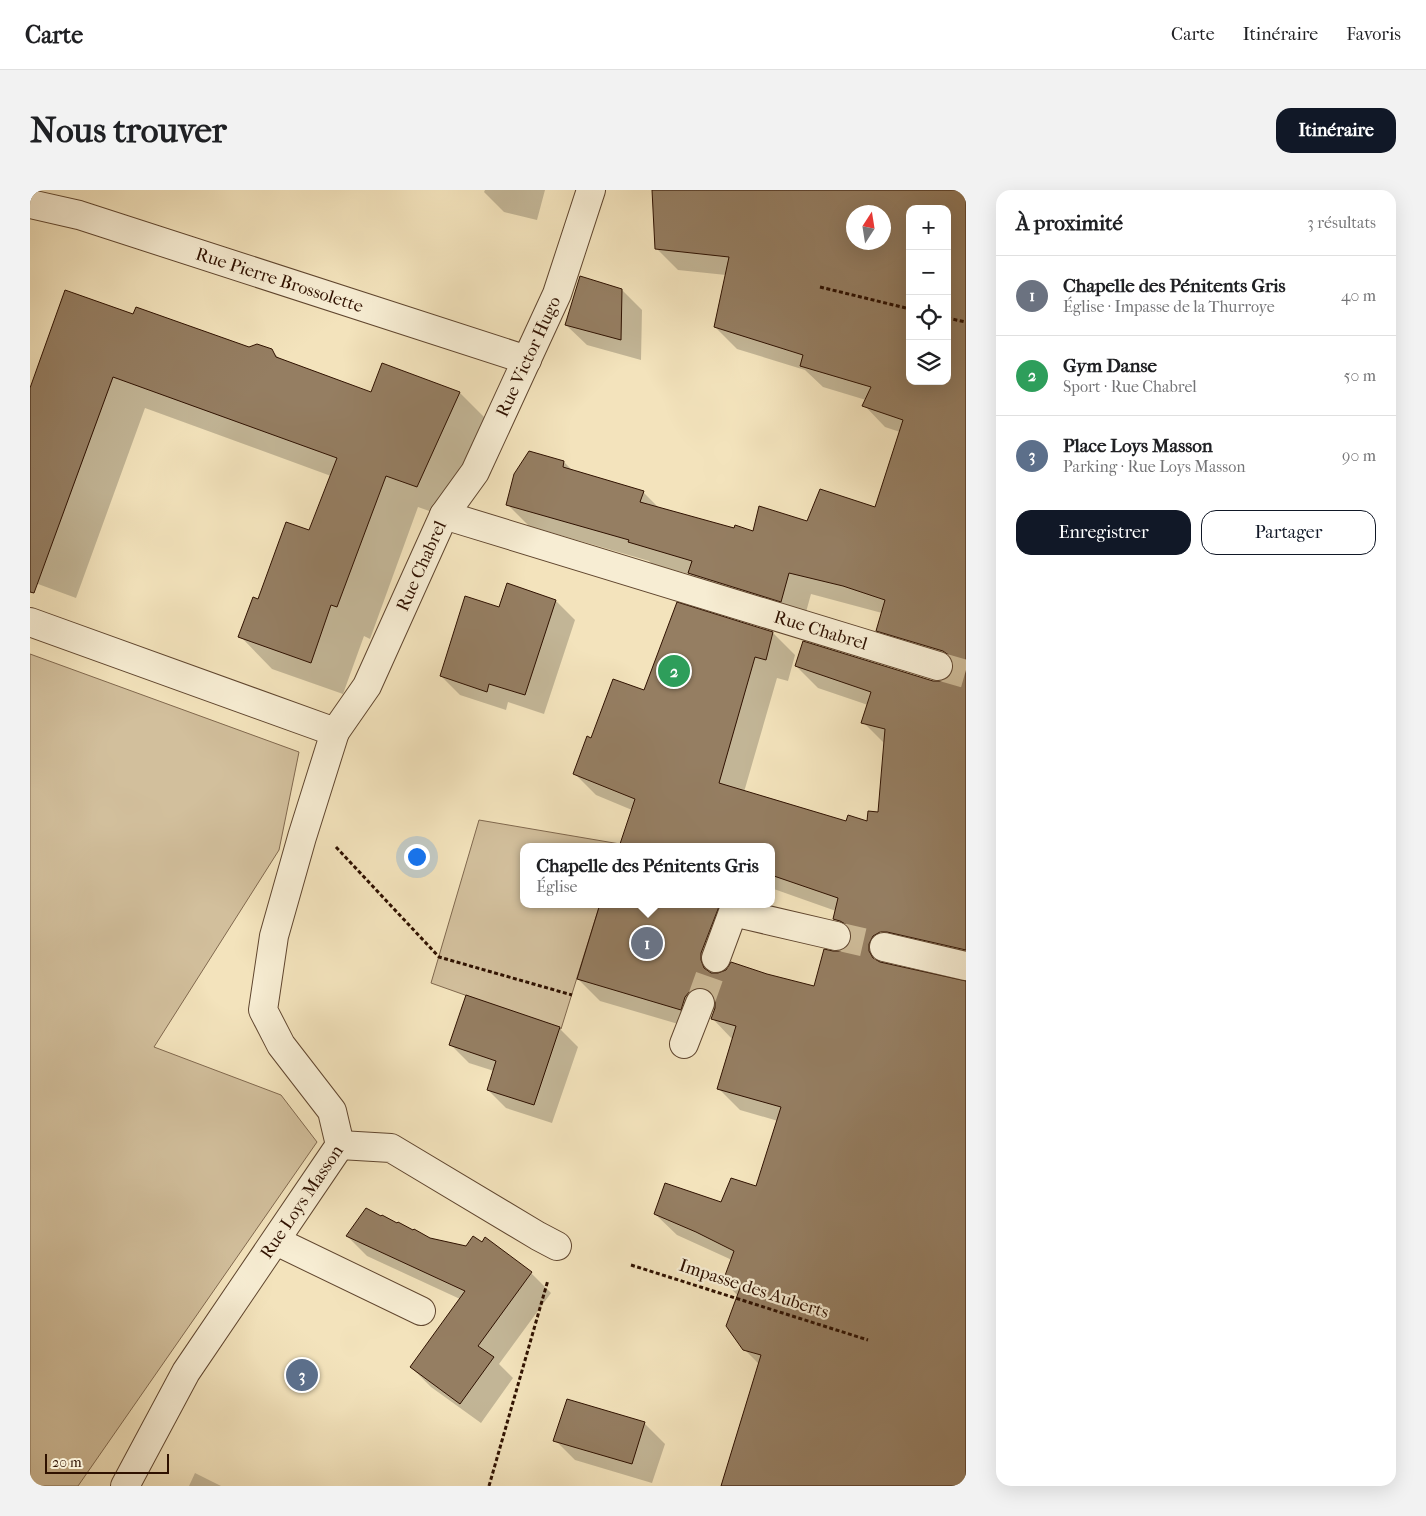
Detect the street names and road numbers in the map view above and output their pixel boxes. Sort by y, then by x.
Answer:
street label: Rue Pierre Brossolette [193,243,366,317]
street label: Rue Victor Hugo [491,293,565,420]
street label: Rue Chabrel [392,517,451,614]
street label: Rue Chabrel [771,606,870,654]
street label: Rue Loys Masson [256,1140,348,1263]
street label: Impasse des Auberts [677,1255,832,1323]

